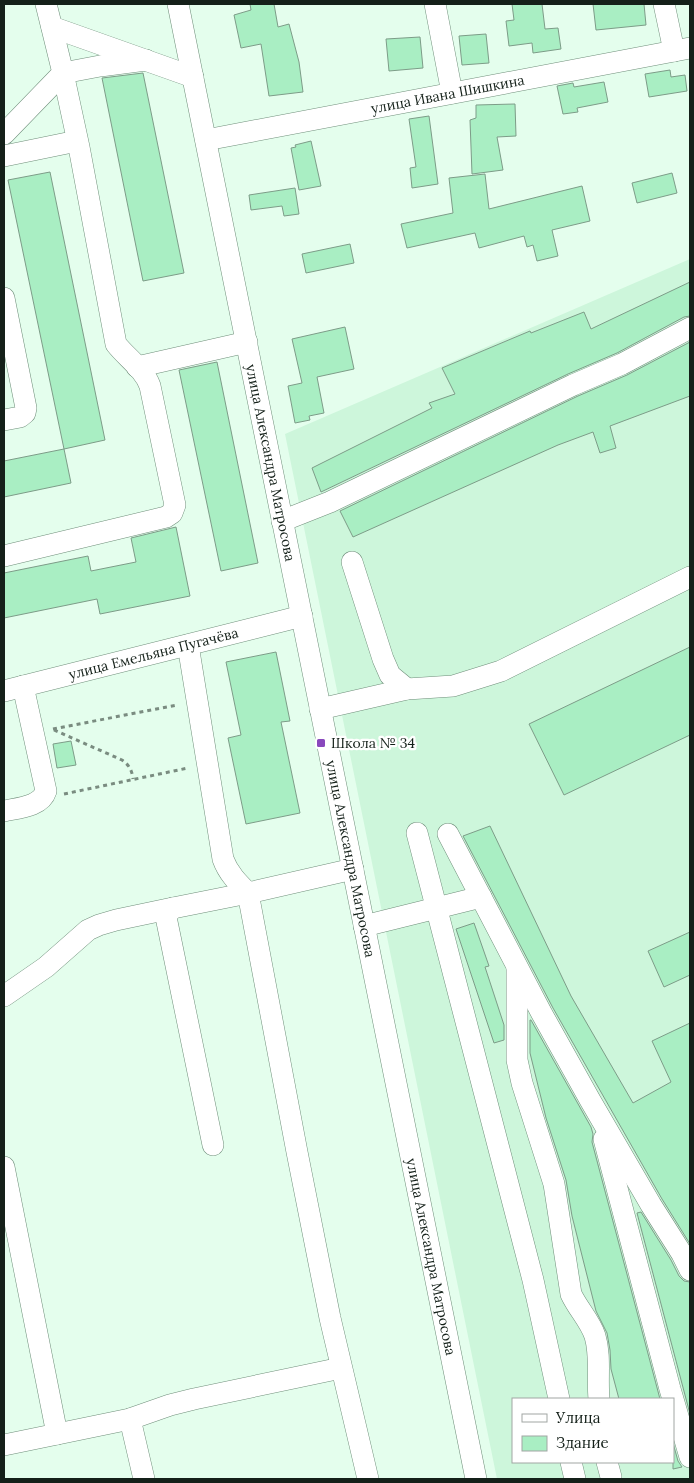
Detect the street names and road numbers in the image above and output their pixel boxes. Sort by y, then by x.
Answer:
street label: улица Ивана Шишкина [369,71,526,117]
street label: улица Александра Матросова [242,363,299,563]
street label: улица Емельяна Пугачёва [67,623,240,683]
street label: улица Александра Матросова [322,759,379,959]
street label: улица Александра Матросова [402,1157,460,1357]

